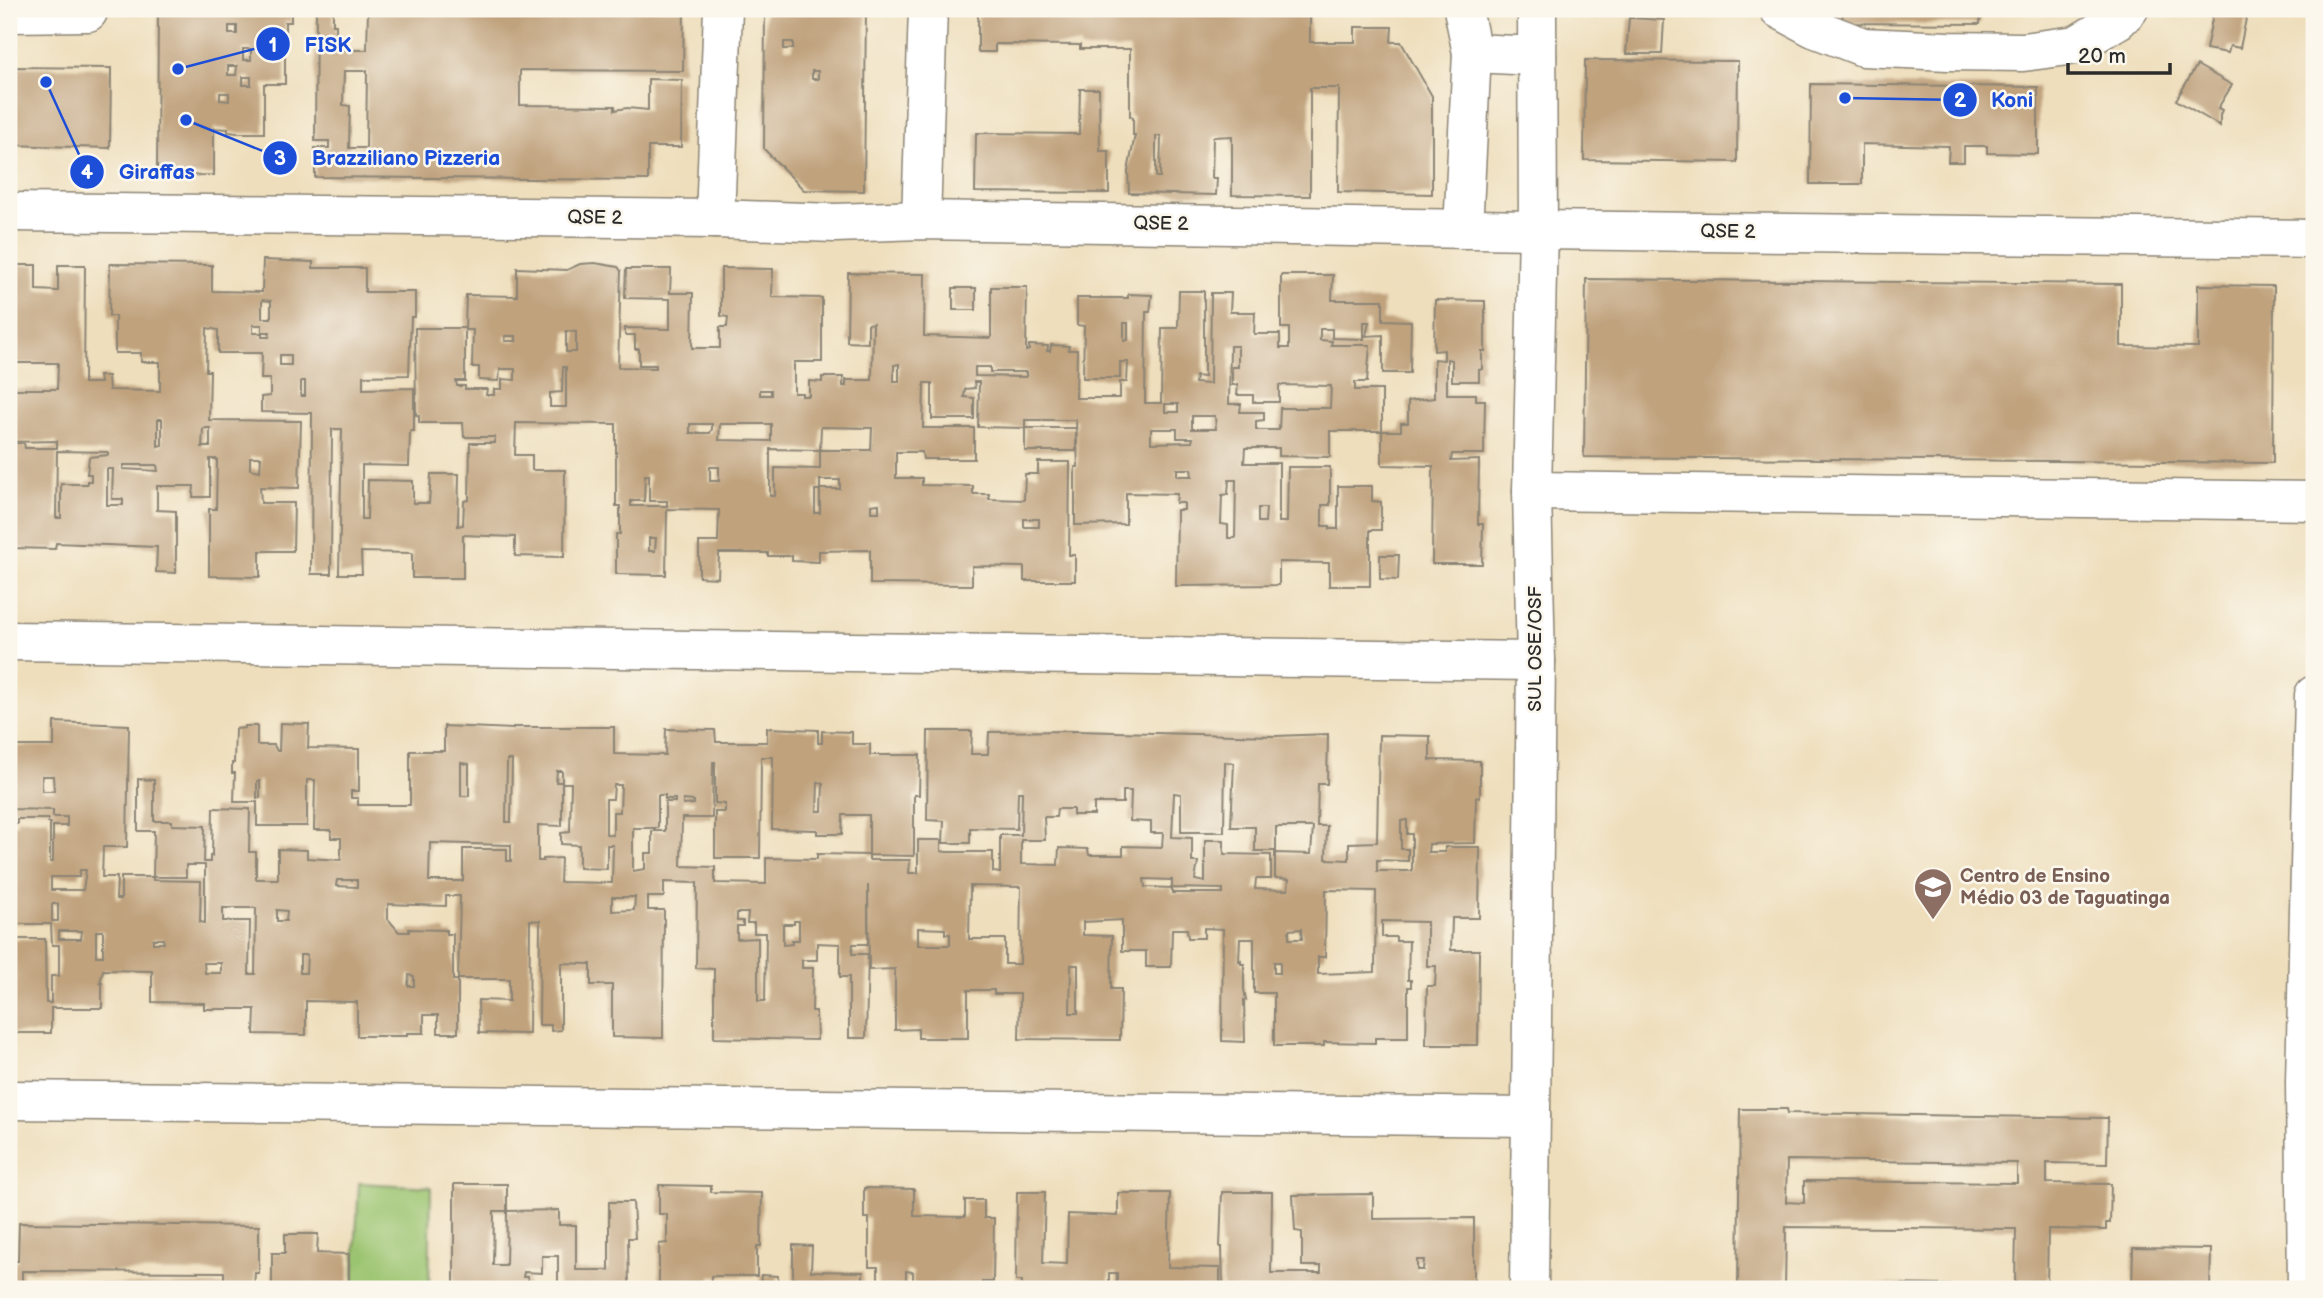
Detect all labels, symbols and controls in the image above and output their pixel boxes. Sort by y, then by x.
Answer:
callout: FISK [255,23,365,65]
scale bar [2068,32,2169,76]
text: 1 [269,33,277,58]
text: FISK [305,33,351,58]
text: 20 m [2078,44,2126,69]
callout: Koni [1942,79,2047,121]
text: 2 [1954,88,1967,113]
text: Koni [1991,88,2033,113]
callout: Brazziliano Pizzeria [263,137,514,179]
text: 3 [274,146,286,171]
text: Brazziliano Pizzeria [312,146,500,171]
callout: Giraffas [70,151,209,193]
text: 4 [81,160,94,185]
text: Giraffas [119,160,195,185]
street label: QSE 2 [567,206,624,230]
street label: QSE 2 [1133,212,1190,236]
street label: QSE 2 [1700,220,1757,244]
street label: SUL OSE/OSF [1524,586,1547,712]
place label: Centro de Ensino Médio 03 de Taguatinga [1960,865,2170,910]
school or university icon: Centro de Ensino Médio 03 de Taguatinga [1912,866,1954,921]

